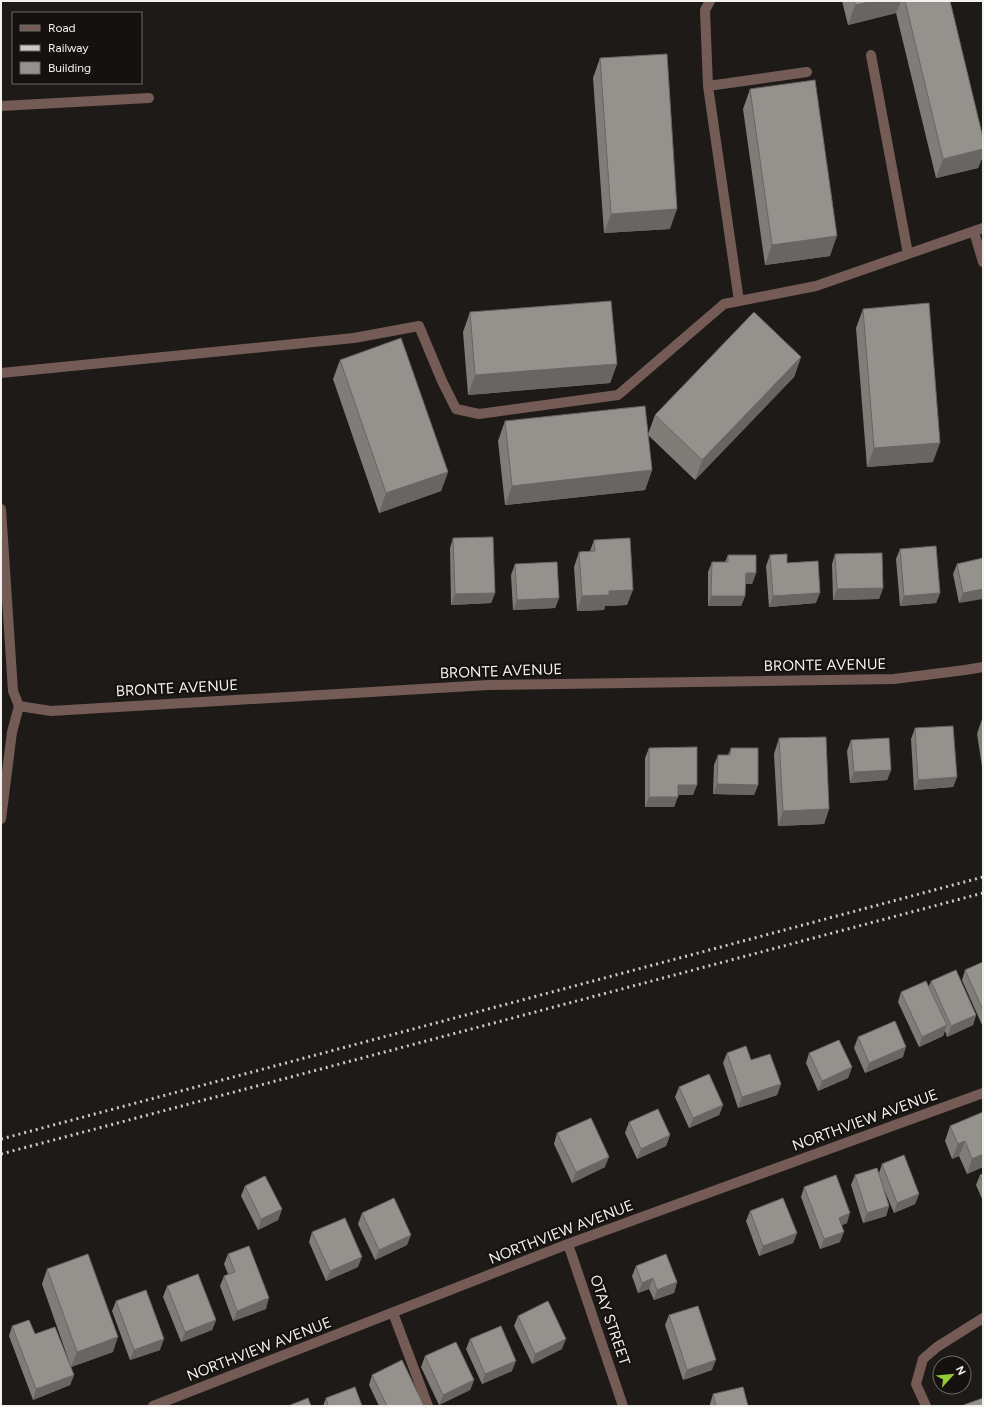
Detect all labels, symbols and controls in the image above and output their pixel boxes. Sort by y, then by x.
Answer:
legend [12,12,142,84]
text: Road [48,21,76,35]
text: Railway [48,41,89,55]
text: Building [48,61,91,75]
street label: BRONTE AVENUE [764,655,886,675]
street label: BRONTE AVENUE [439,660,563,682]
street label: BRONTE AVENUE [115,676,239,700]
street label: NORTHVIEW AVENUE [790,1085,940,1155]
street label: NORTHVIEW AVENUE [486,1196,636,1268]
street label: OTAY STREET [586,1272,634,1368]
street label: NORTHVIEW AVENUE [184,1313,334,1385]
north arrow [932,1355,972,1395]
text: N [953,1364,968,1377]

